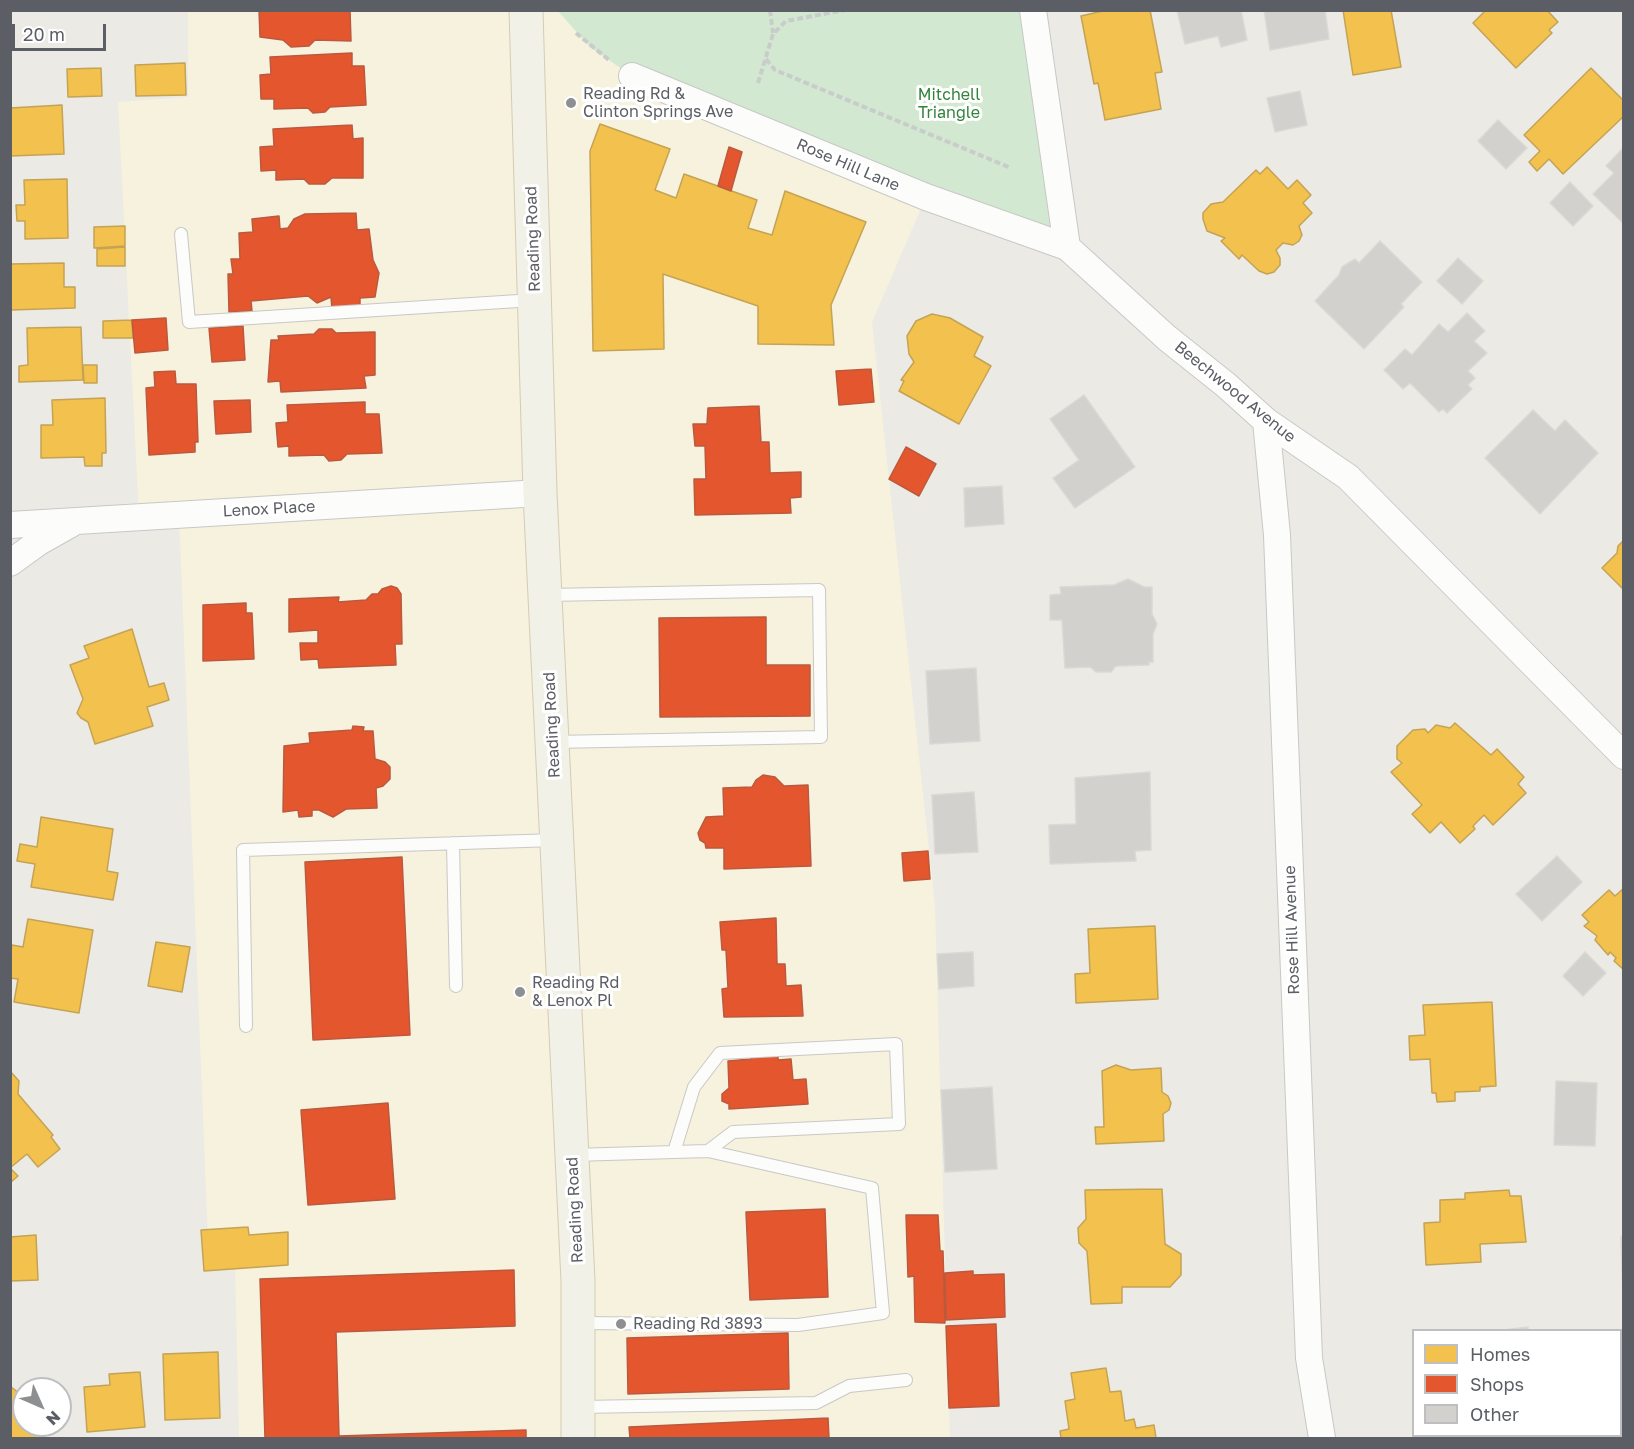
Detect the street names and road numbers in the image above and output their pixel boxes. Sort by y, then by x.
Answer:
street label: Rose Hill Lane [794,135,902,195]
street label: Reading Road [522,186,544,292]
street label: Beechwood Avenue [1171,337,1299,447]
street label: Lenox Place [222,497,316,521]
street label: Reading Road [540,672,564,778]
street label: Rose Hill Avenue [1280,865,1304,995]
street label: Reading Road [563,1157,587,1263]

